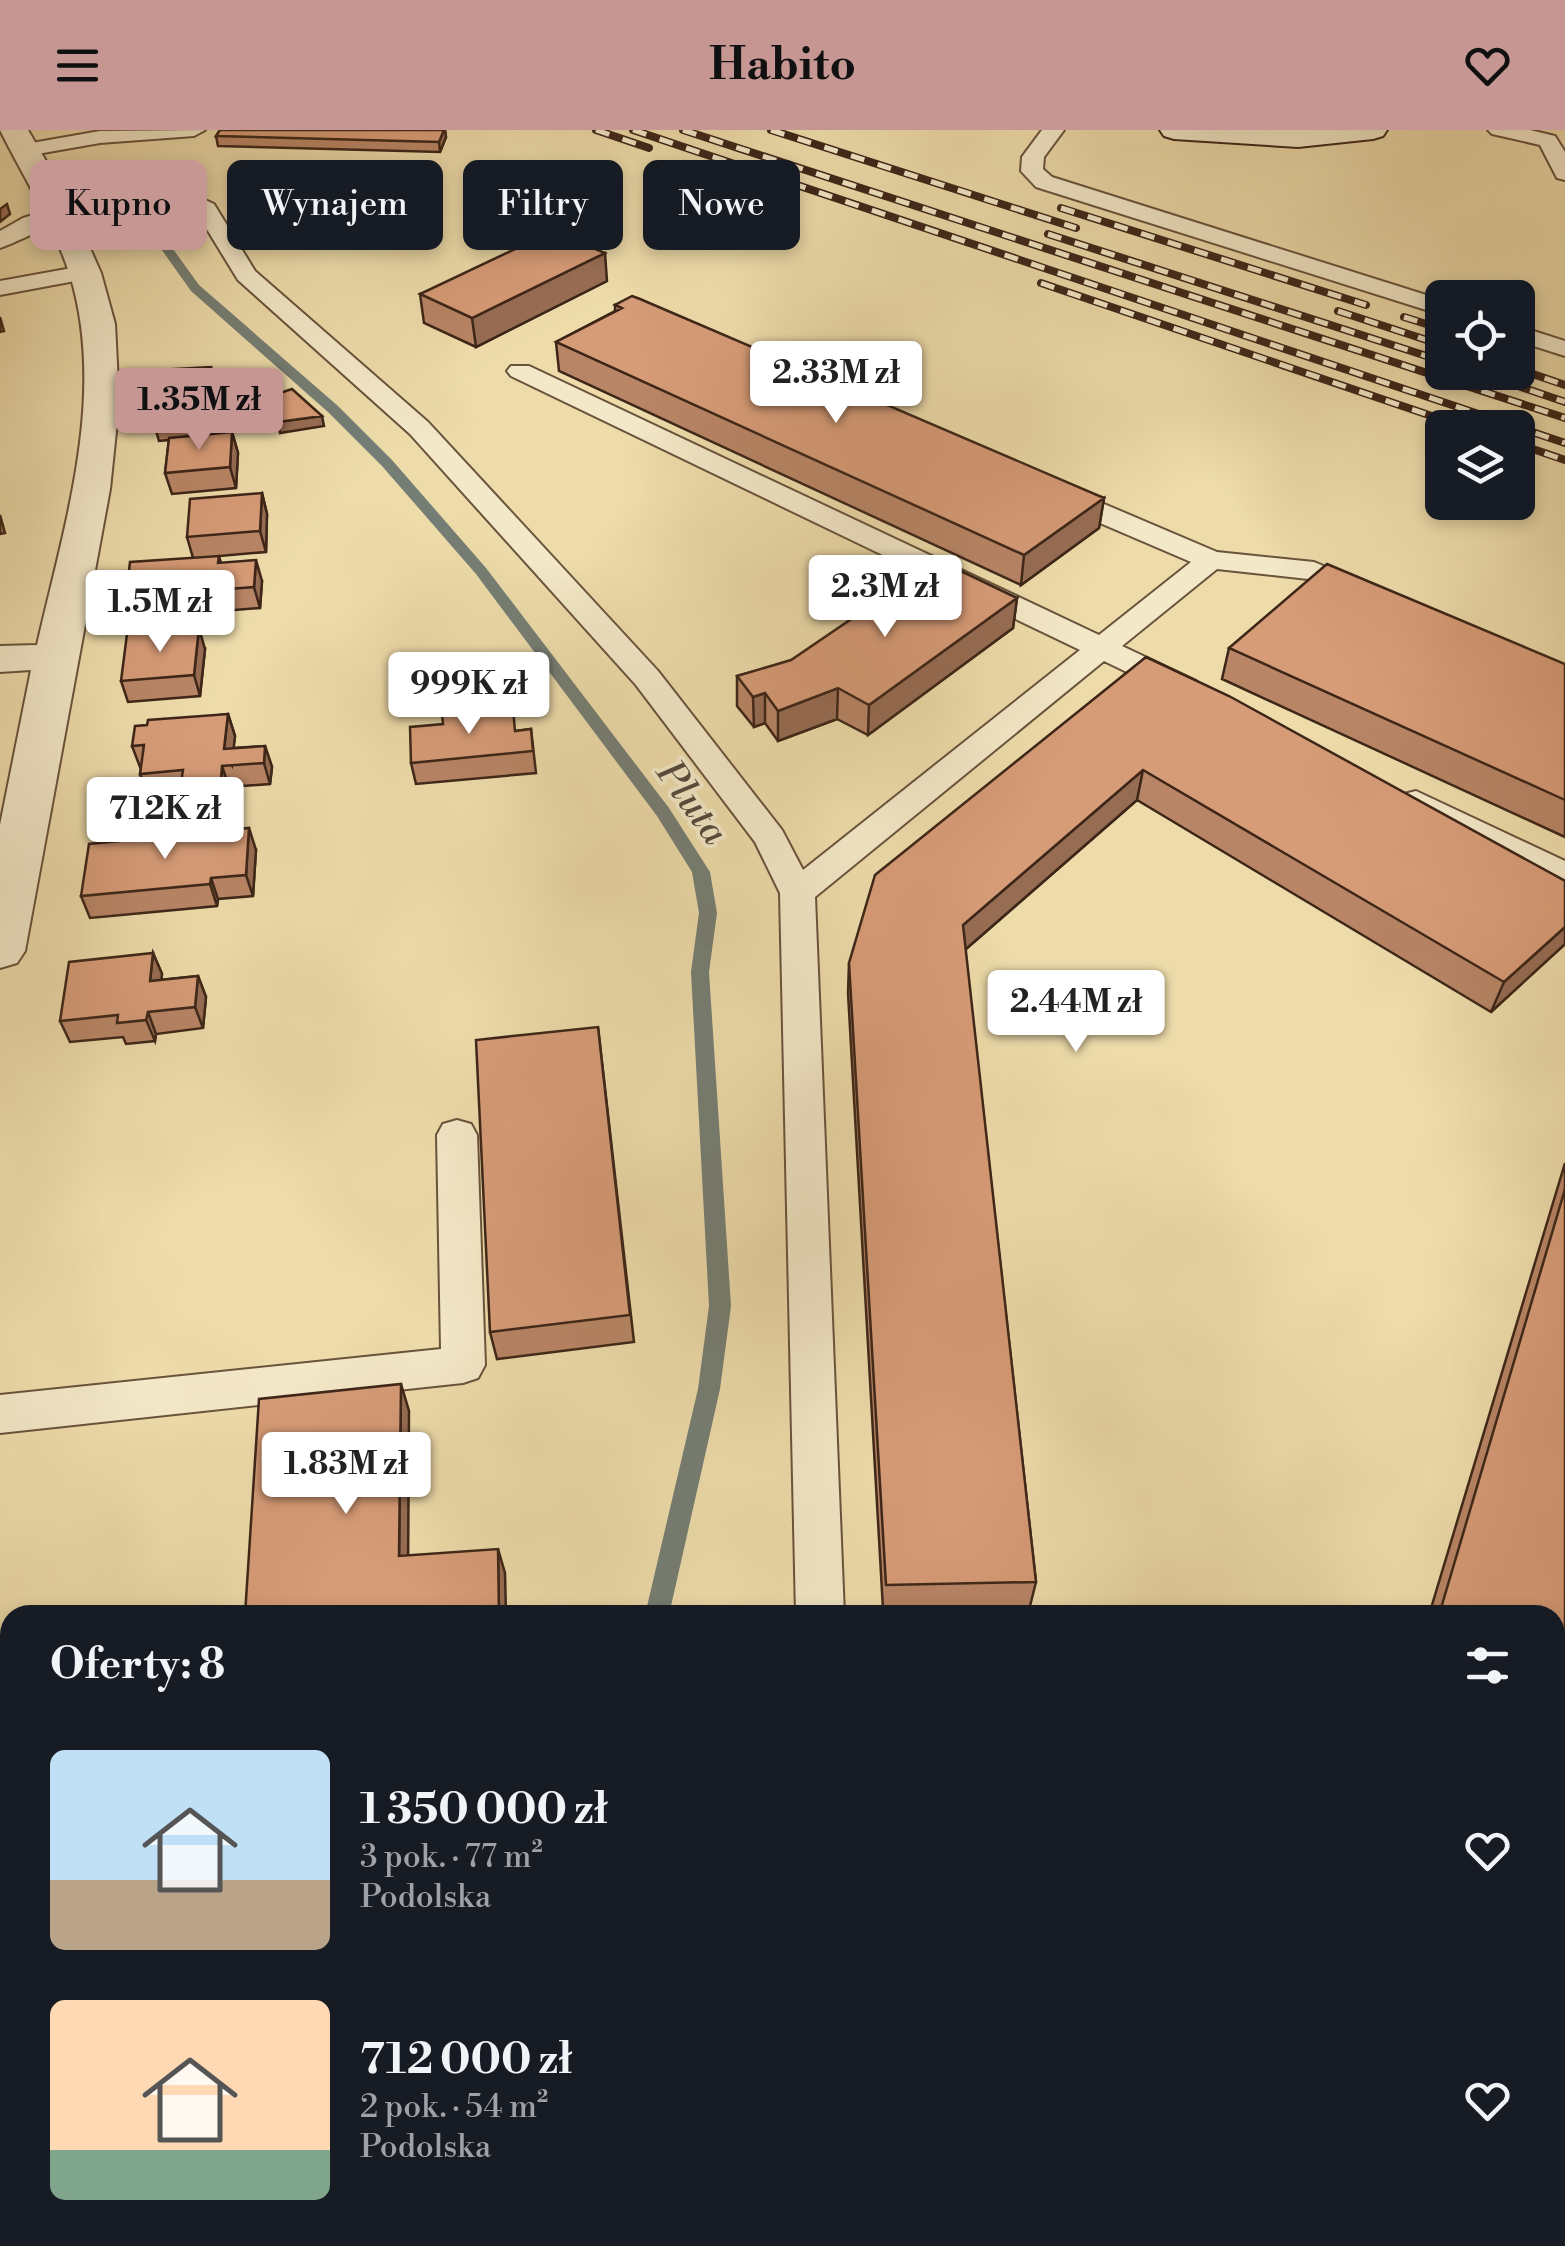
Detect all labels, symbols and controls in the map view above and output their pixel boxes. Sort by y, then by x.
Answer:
text: Habito [709,37,856,94]
icon: menu [50,38,105,93]
icon: heart [1460,38,1515,93]
chip: Kupno [30,160,207,250]
chip: Wynajem [227,160,443,250]
chip: Filtry [463,160,623,250]
chip: Nowe [643,160,800,250]
map controls [1425,280,1535,520]
button: locate [1425,280,1535,390]
pin: 2.33M zł [733,341,939,426]
text: 2.33M zł [772,353,900,393]
pin: 1.35M zł [96,368,302,453]
text: 1.35M zł [137,380,261,420]
button: layers [1425,410,1535,520]
pin: 2.3M zł [793,555,977,640]
text: 2.3M zł [831,567,939,607]
pin: 1.5M zł [68,570,252,655]
text: 1.5M zł [108,582,212,622]
pin: 999K zł [377,652,561,737]
text: 999K zł [410,664,528,704]
water label: Pluta [645,751,738,855]
pin: 712K zł [73,777,257,862]
text: 712K zł [109,789,221,829]
pin: 2.44M zł [973,970,1179,1055]
text: 2.44M zł [1010,982,1142,1022]
pin: 1.83M zł [243,1432,449,1517]
text: 1.83M zł [284,1444,408,1484]
icon: filters [1460,1638,1515,1693]
text: Oferty: 8 [50,1639,225,1692]
text: 1 350 000 zł [360,1784,608,1837]
icon: home [130,1790,250,1910]
icon: heart [1460,1823,1515,1878]
text: 3 pok. · 77 m² [360,1837,543,1877]
text: Podolska [360,1877,491,1917]
text: 712 000 zł [360,2034,572,2087]
icon: home [130,2040,250,2160]
icon: heart [1460,2073,1515,2128]
text: 2 pok. · 54 m² [360,2087,548,2127]
text: Podolska [360,2127,491,2167]

